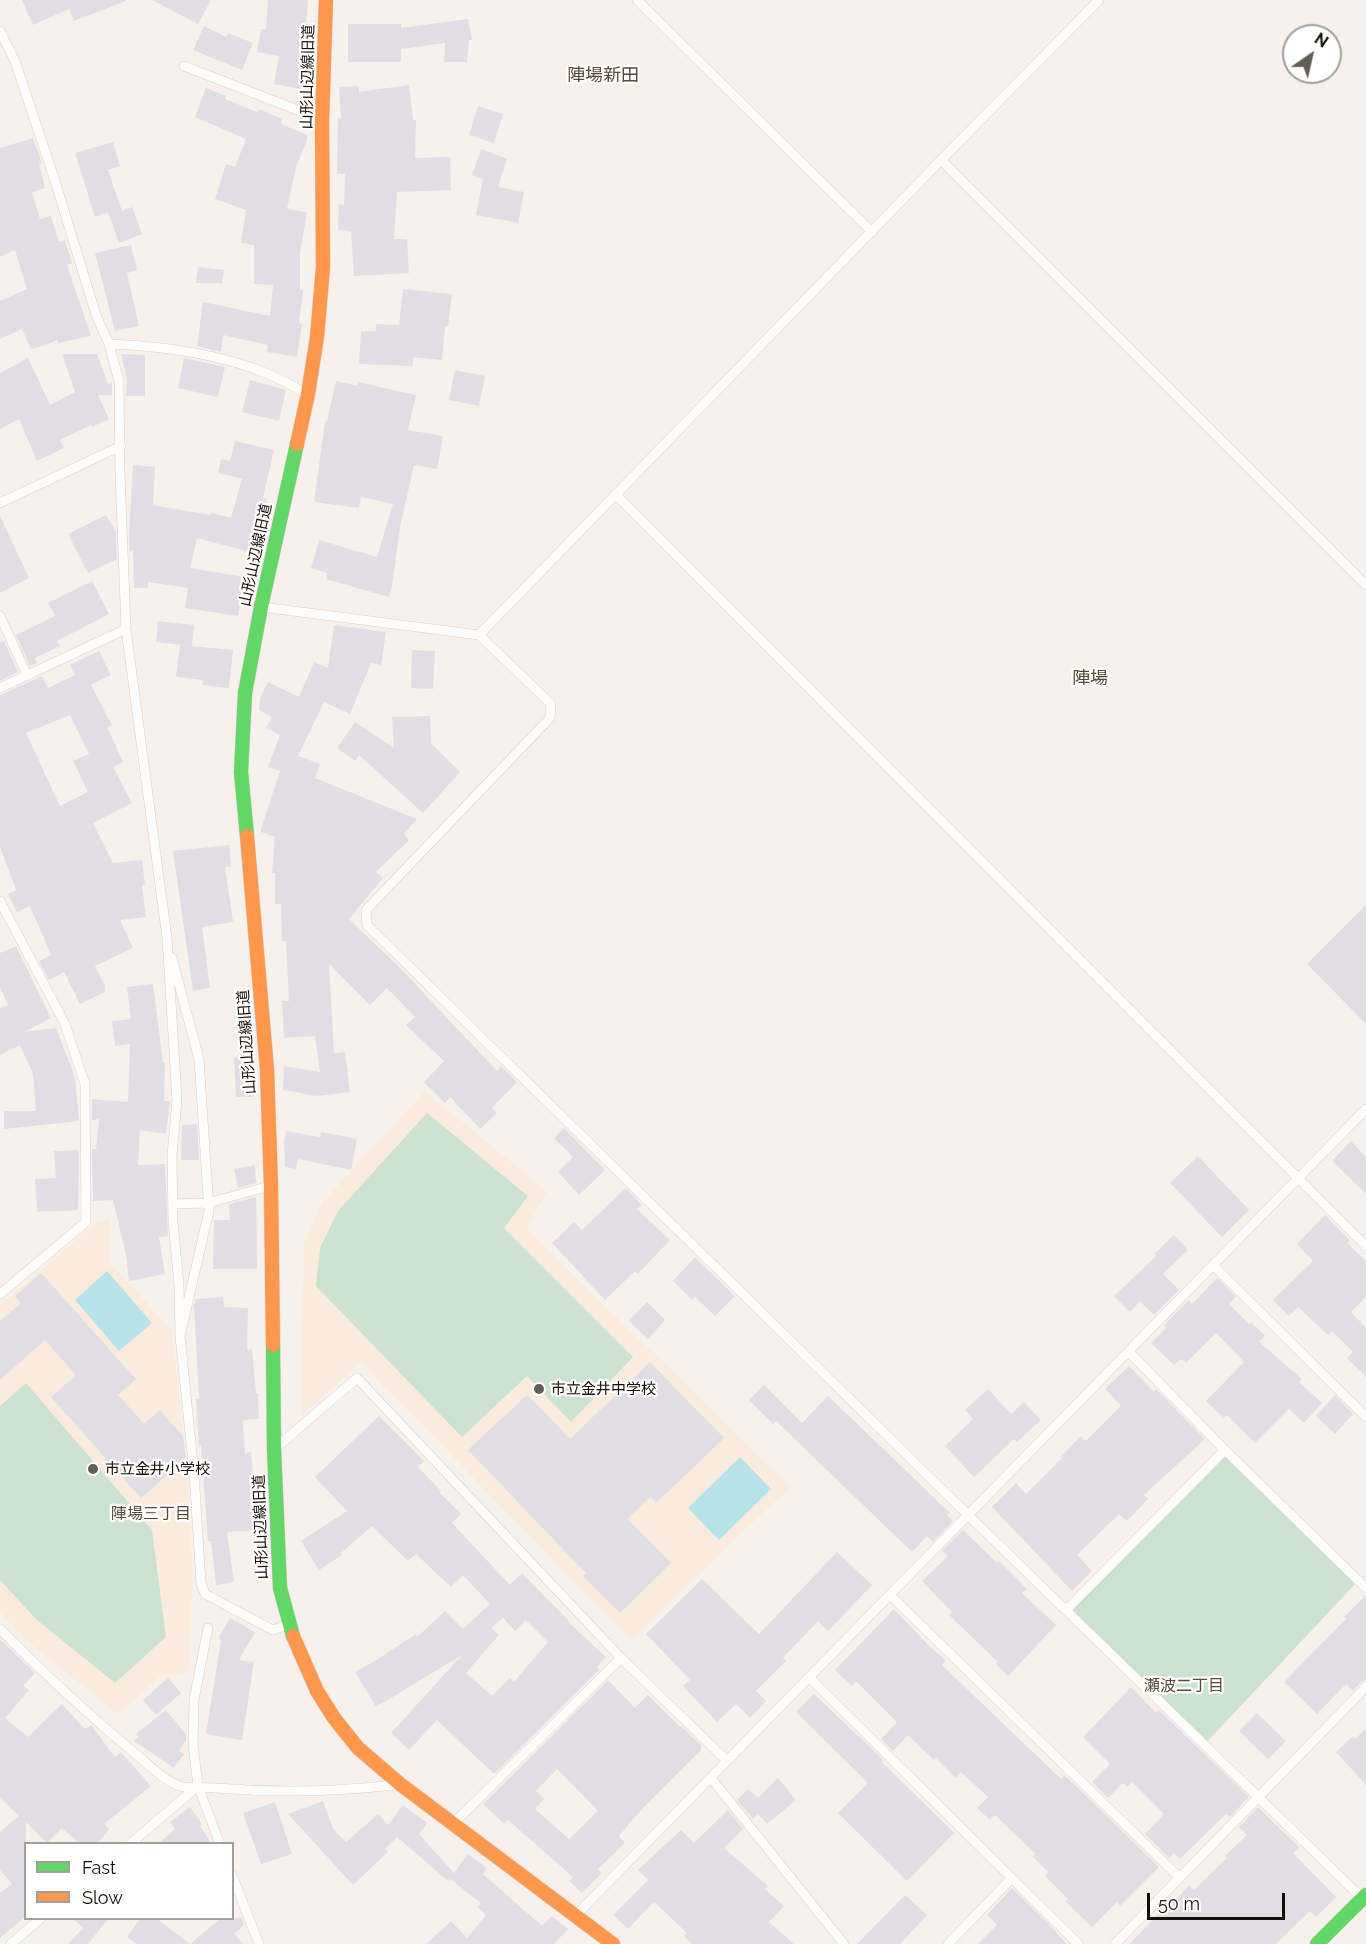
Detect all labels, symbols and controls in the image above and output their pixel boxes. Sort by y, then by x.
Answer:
street label: 山形山辺線旧道 [298,24,318,130]
north arrow [1282,24,1342,84]
text: N [1311,29,1332,52]
district label: 陣場新田 [567,65,639,87]
street label: 山形山辺線旧道 [236,502,276,608]
district label: 陣場 [1072,668,1108,690]
street label: 山形山辺線旧道 [234,989,260,1095]
place label: 市立金井中学校 [551,1380,656,1398]
marker: 市立金井中学校 [532,1382,546,1396]
place label: 市立金井小学校 [105,1460,210,1478]
marker: 市立金井小学校 [86,1462,100,1476]
street label: 山形山辺線旧道 [250,1474,272,1580]
district label: 陣場三丁目 [111,1504,191,1524]
district label: 瀬波二丁目 [1144,1676,1224,1696]
legend [24,1842,234,1920]
text: Fast [82,1857,116,1878]
scale bar [1150,1881,1288,1919]
text: Slow [82,1887,123,1908]
text: 50 m [1158,1893,1200,1914]

